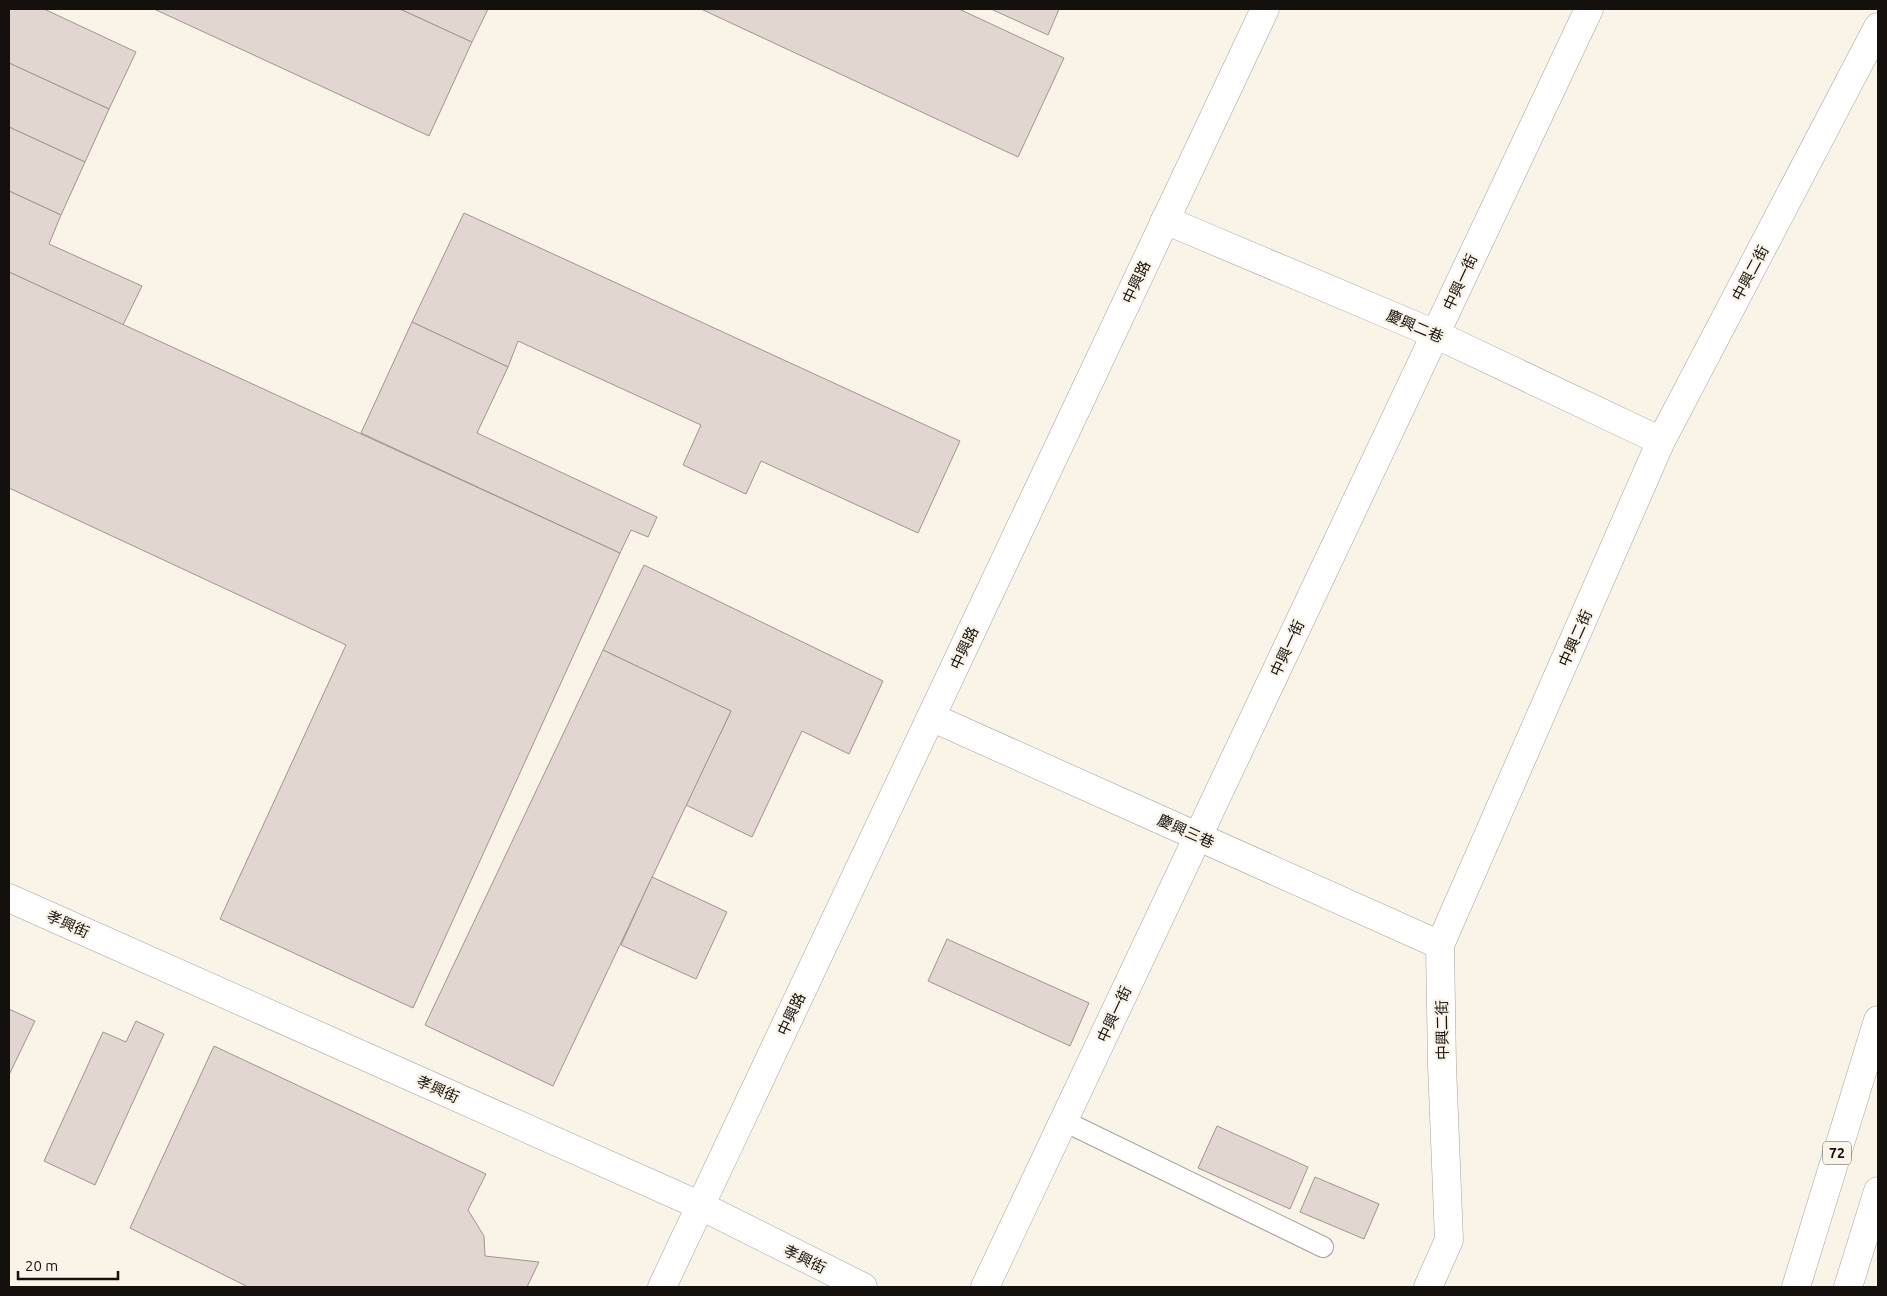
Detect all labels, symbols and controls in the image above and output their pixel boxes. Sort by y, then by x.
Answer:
street label: 中興二街 [1728,243,1772,303]
street label: 中興一街 [1440,251,1480,313]
street label: 中興路 [1119,258,1153,306]
street label: 慶興二巷 [1384,306,1446,346]
street label: 中興二街 [1555,607,1595,669]
street label: 中興一街 [1267,617,1307,679]
street label: 中興路 [947,624,981,672]
street label: 慶興三巷 [1155,811,1217,851]
street label: 孝興街 [44,907,92,941]
street label: 中興一街 [1094,983,1134,1045]
street label: 中興路 [774,990,808,1038]
street label: 中興二街 [1433,1000,1451,1060]
street label: 孝興街 [414,1072,462,1106]
road number: 72 [1823,1142,1851,1164]
street label: 孝興街 [781,1241,829,1277]
scale bar [18,1248,118,1280]
text: 20 m [25,1257,58,1274]

